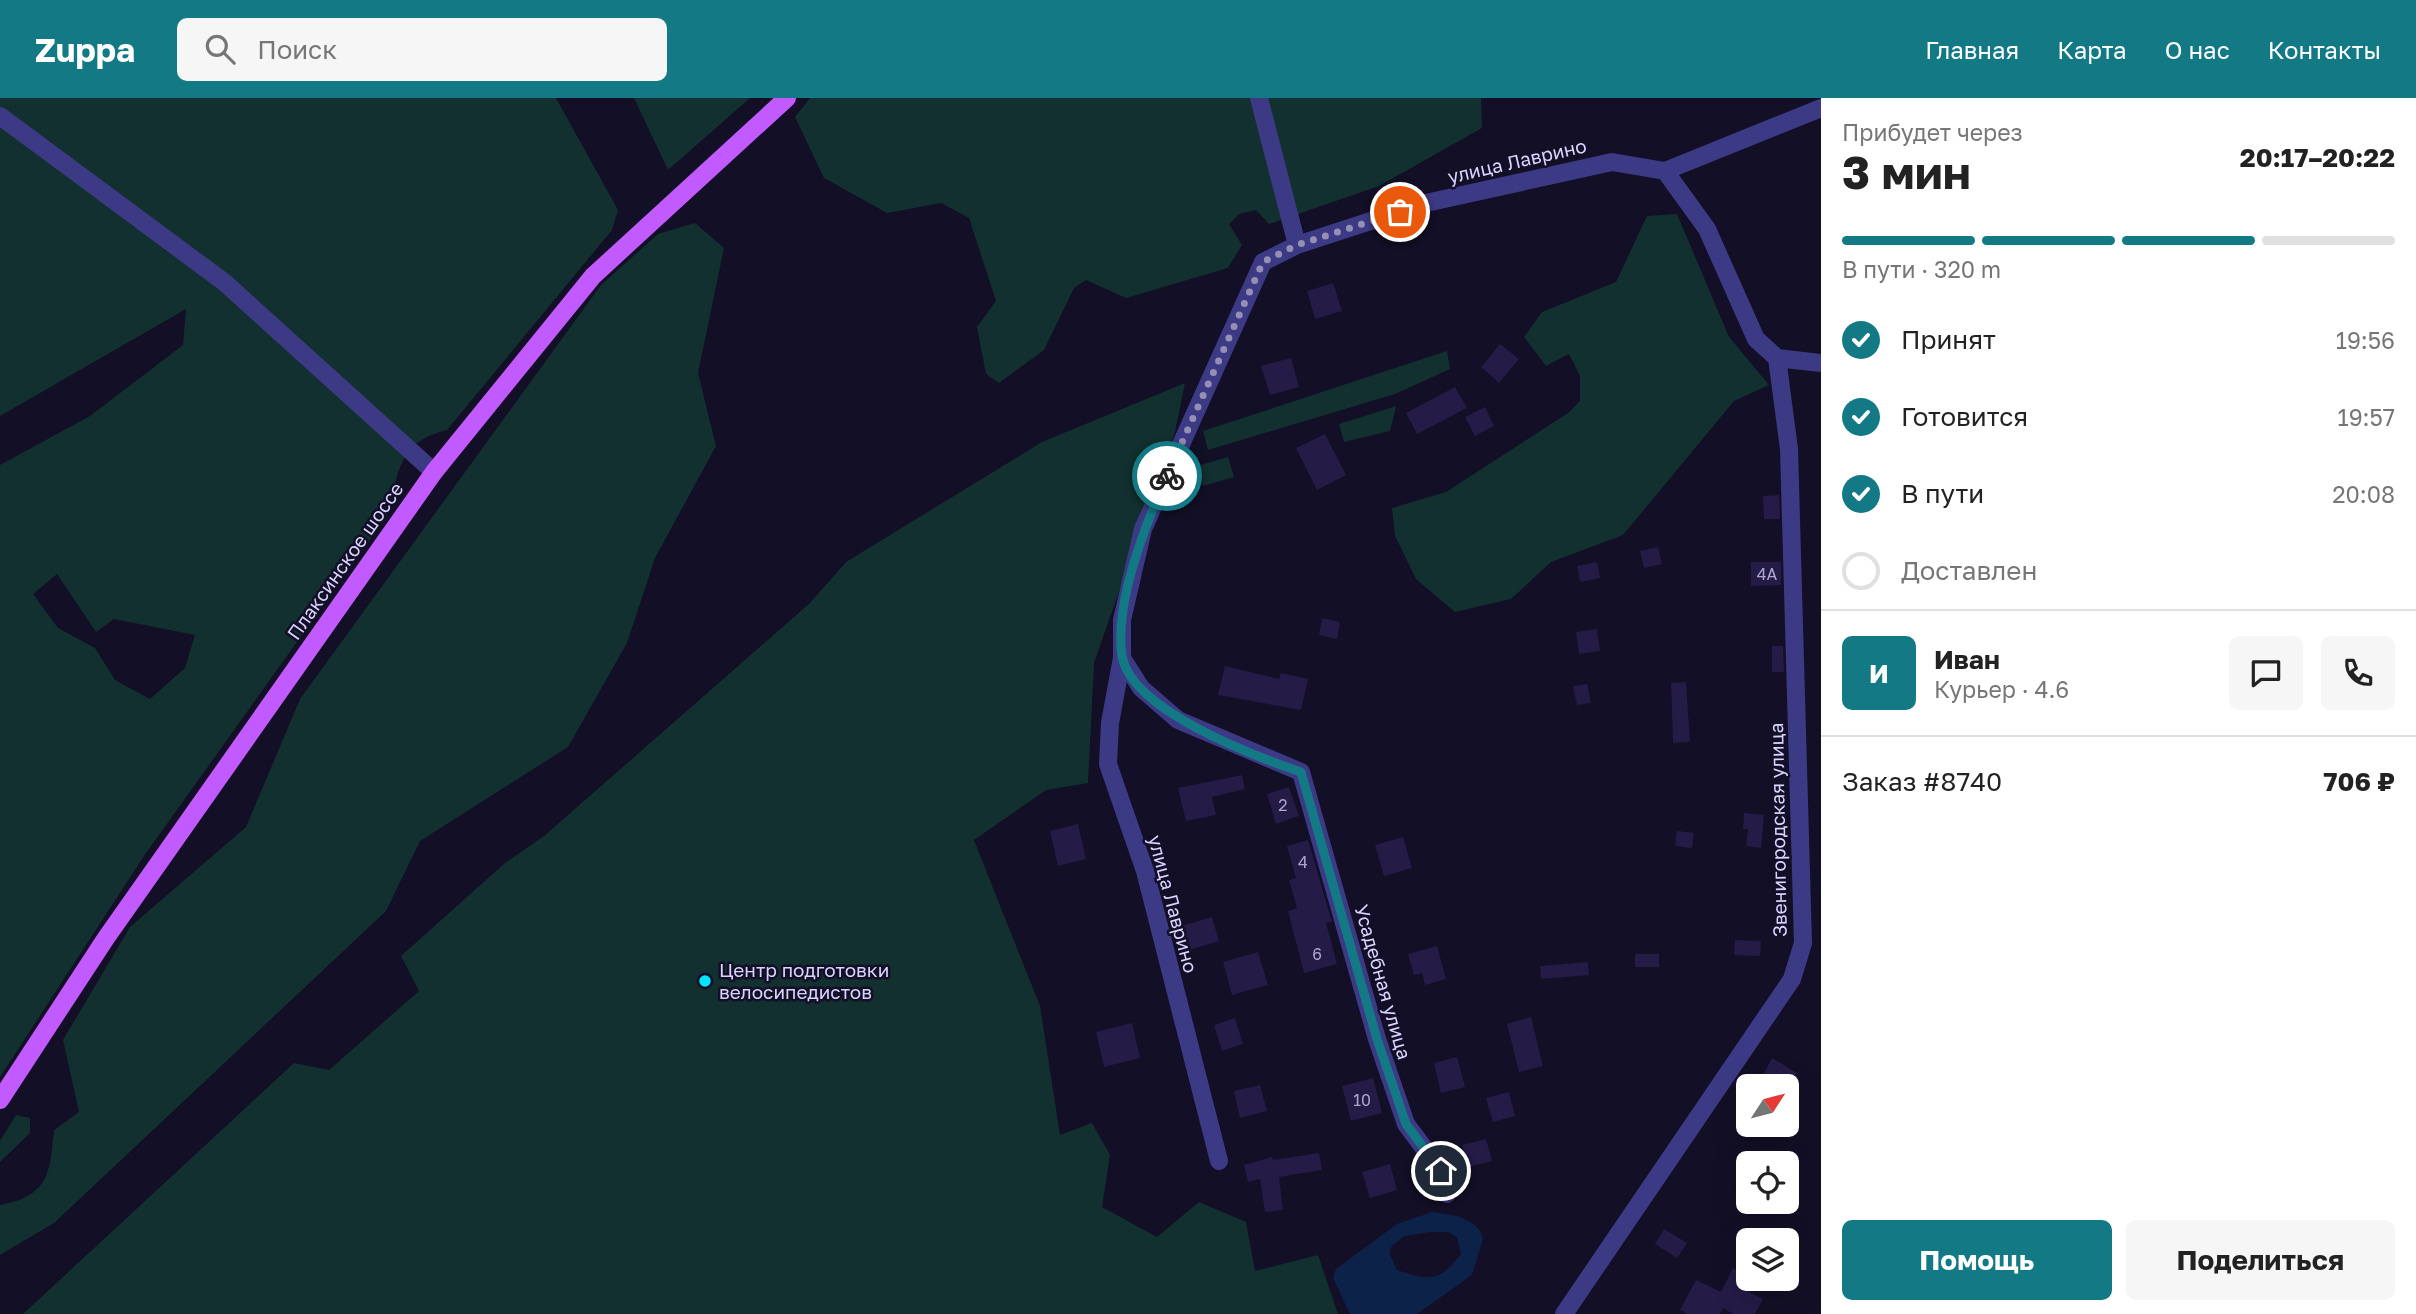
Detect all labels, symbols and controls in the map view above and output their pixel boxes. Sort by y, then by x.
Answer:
search box [177,18,667,81]
text: Zuppa [35,30,135,69]
icon: search [201,30,239,68]
text: Поиск [257,34,337,65]
text: Главная [1925,35,2019,64]
text: Карта [2057,35,2127,64]
text: О нас [2165,35,2230,64]
text: Контакты [2268,35,2381,64]
text: Прибудет через [1842,118,2023,146]
street label: улица Лаврино [1445,133,1589,188]
text: 20:17–20:22 [2240,142,2395,173]
text: 3 мин [1842,144,1971,199]
pin [1370,182,1430,242]
icon: bag [1381,193,1419,231]
text: В пути · 320 m [1842,255,2001,283]
icon: check [1842,321,1880,359]
text: Принят [1901,324,1996,355]
text: 19:56 [2336,326,2395,354]
icon: check [1842,398,1880,436]
text: Готовится [1901,401,2028,432]
text: 19:57 [2338,403,2395,431]
courier [1132,441,1202,511]
icon: bike [1148,457,1186,495]
icon: check [1842,475,1880,513]
street label: Плаксинское шоссе [282,478,408,644]
text: В пути [1901,478,1984,509]
text: 20:08 [2332,480,2395,508]
text: Доставлен [1901,555,2037,586]
house number: 4А [1757,564,1778,584]
button: chat [2229,636,2303,710]
button: phone [2321,636,2395,710]
text: Иван [1934,644,2000,675]
text: И [1869,658,1889,689]
text: Курьер · 4.6 [1934,675,2069,703]
street label: Звенигородская улица [1764,723,1791,937]
text: Заказ #8740 [1842,766,2002,797]
text: 706 ₽ [2323,766,2395,797]
house number: 2 [1278,795,1288,815]
street label: улица Лаврино [1144,832,1203,975]
house number: 4 [1298,852,1308,872]
street label: Усадебная улица [1350,902,1417,1062]
house number: 6 [1312,944,1322,964]
place label: Центр подготовки велосипедистов [719,958,889,1003]
marker: Центр подготовки велосипедистов [697,973,713,989]
north arrow [1736,1074,1799,1138]
map controls [1736,1074,1799,1291]
house number: 10 [1353,1090,1371,1110]
pin [1411,1141,1471,1201]
button: locate [1736,1151,1799,1214]
icon: home [1422,1152,1460,1190]
button: Помощь [1842,1220,2112,1300]
button: Поделиться [2126,1220,2395,1300]
button: layers [1736,1228,1799,1291]

